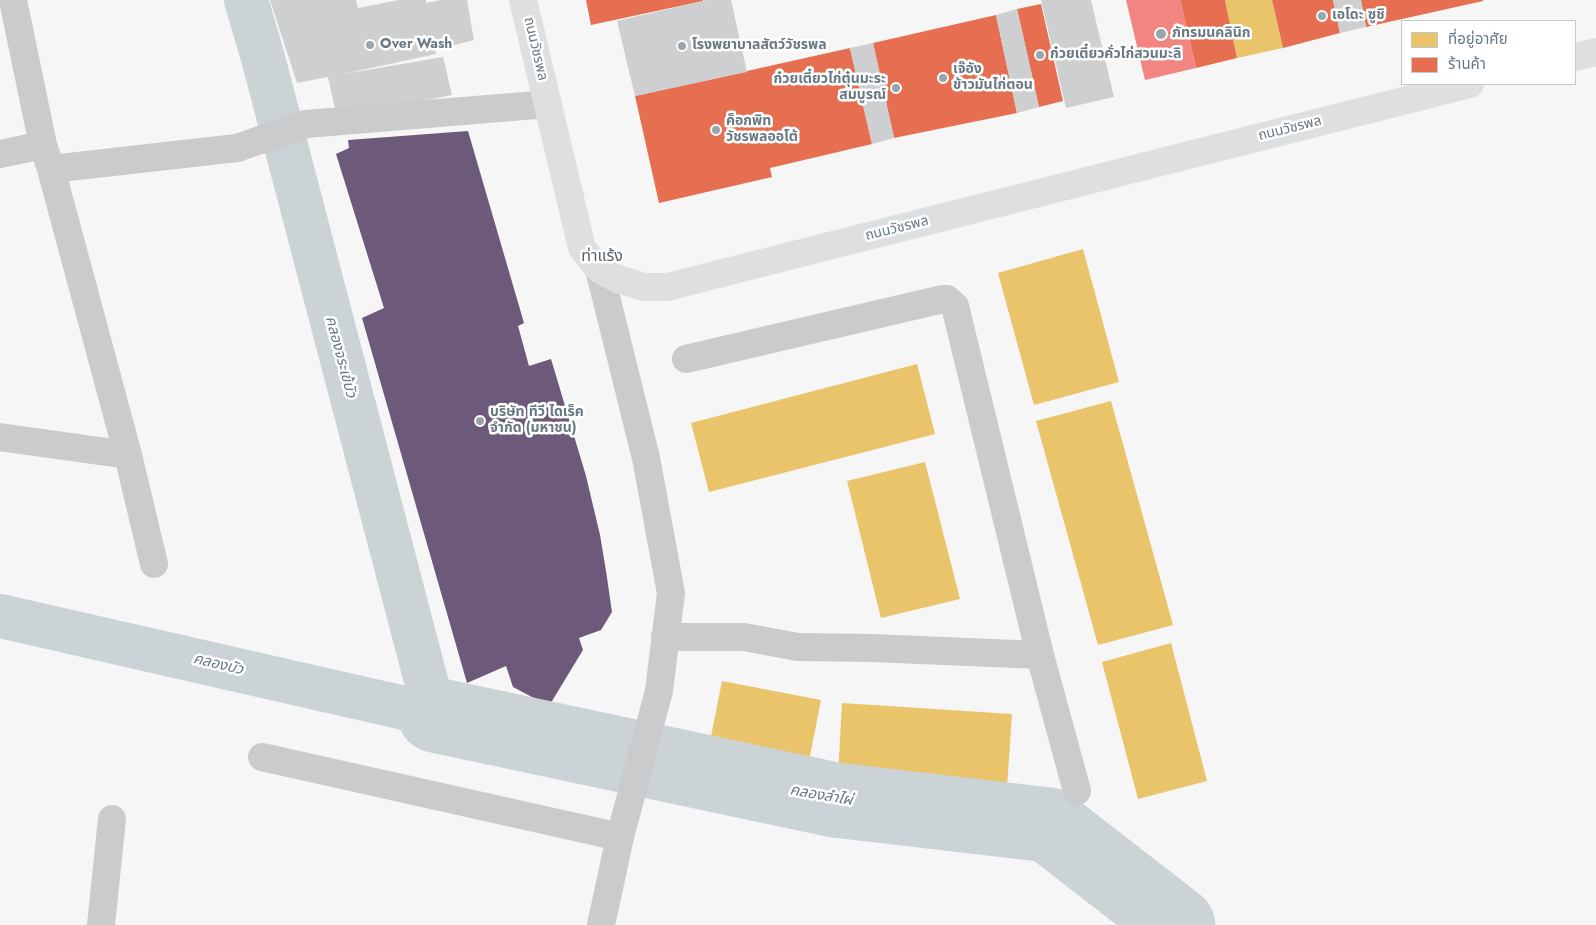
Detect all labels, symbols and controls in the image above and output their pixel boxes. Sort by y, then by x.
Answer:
place label: เอโดะ ซูชิ [1332,8,1385,24]
marker: เอโดะ ซูชิ [1316,10,1328,22]
street label: ถนนวัชรพล [520,16,550,82]
legend [1401,20,1576,85]
place label: ภัทรมนคลินิก [1172,26,1250,42]
marker: ภัทรมนคลินิก [1154,27,1168,41]
text: ที่อยู่อาศัย [1448,28,1508,50]
place label: Over Wash [380,37,452,53]
place label: โรงพยาบาลสัตว์วัชรพล [692,38,827,54]
marker: Over Wash [364,39,376,51]
marker: โรงพยาบาลสัตว์วัชรพล [676,40,688,52]
place label: ก๋วยเตี๋ยวคั่วไก่สวนมะลิ [1050,47,1181,63]
marker: ก๋วยเตี๋ยวคั่วไก่สวนมะลิ [1034,49,1046,61]
text: ร้านค้า [1448,53,1486,75]
place label: เจ๊อัง ข้าวมันไก่ตอน [953,62,1033,94]
place label: ก๋วยเตี๋ยวไก่ตุ๋นมะระ สมบูรณ์ [774,72,886,104]
marker: เจ๊อัง ข้าวมันไก่ตอน [937,72,949,84]
marker: ก๋วยเตี๋ยวไก่ตุ๋นมะระ สมบูรณ์ [890,82,902,94]
street label: ถนนวัชรพล [1257,113,1323,145]
place label: ค็อกพิท วัชรพลออโต้ [726,114,798,146]
marker: ค็อกพิท วัชรพลออโต้ [710,124,722,136]
street label: ถนนวัชรพล [864,213,930,245]
district label: ท่าแร้ง [581,247,623,267]
water label: คลองจระเข้บัว [320,314,360,400]
place label: บริษัท ทีวี ไดเร็ค จำกัด (มหาชน) [490,405,584,438]
marker: บริษัท ทีวี ไดเร็ค จำกัด (มหาชน) [474,415,486,427]
water label: คลองบัว [191,651,245,679]
water label: คลองลำไผ่ [788,782,854,810]

